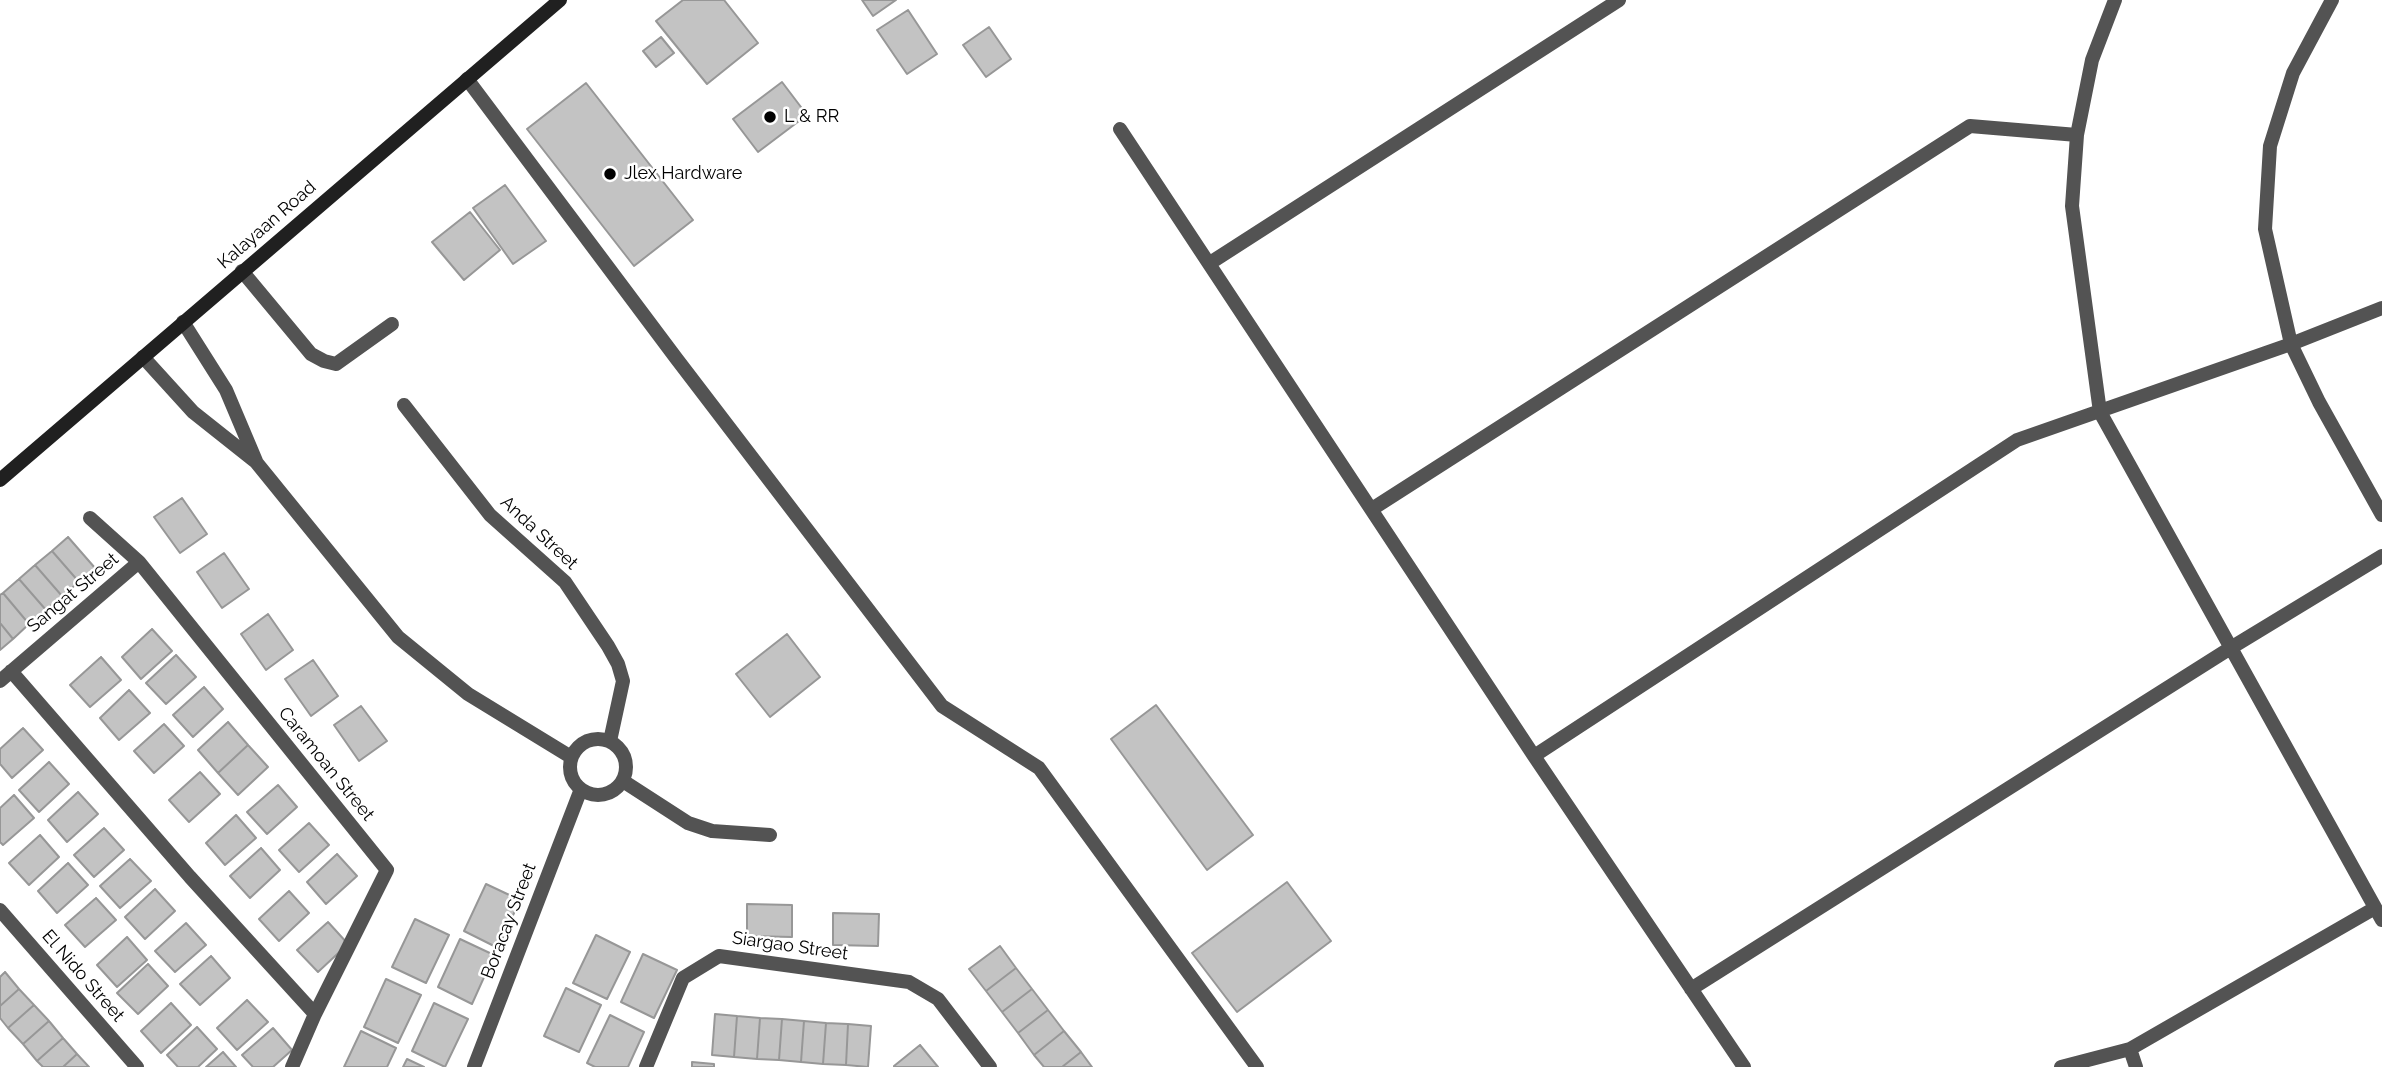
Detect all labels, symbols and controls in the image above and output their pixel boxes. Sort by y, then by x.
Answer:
place label: L & RR [784,106,839,128]
marker: L & RR [762,109,778,125]
place label: Jlex Hardware [624,163,742,185]
marker: Jlex Hardware [602,166,618,182]
street label: Kalayaan Road [213,176,321,274]
street label: Anda Street [496,492,582,574]
street label: Sangat Street [23,549,123,637]
street label: Caramoan Street [273,703,379,825]
street label: Boracay Street [477,860,541,982]
street label: El Nido Street [37,926,129,1026]
street label: Siargao Street [731,927,849,965]

